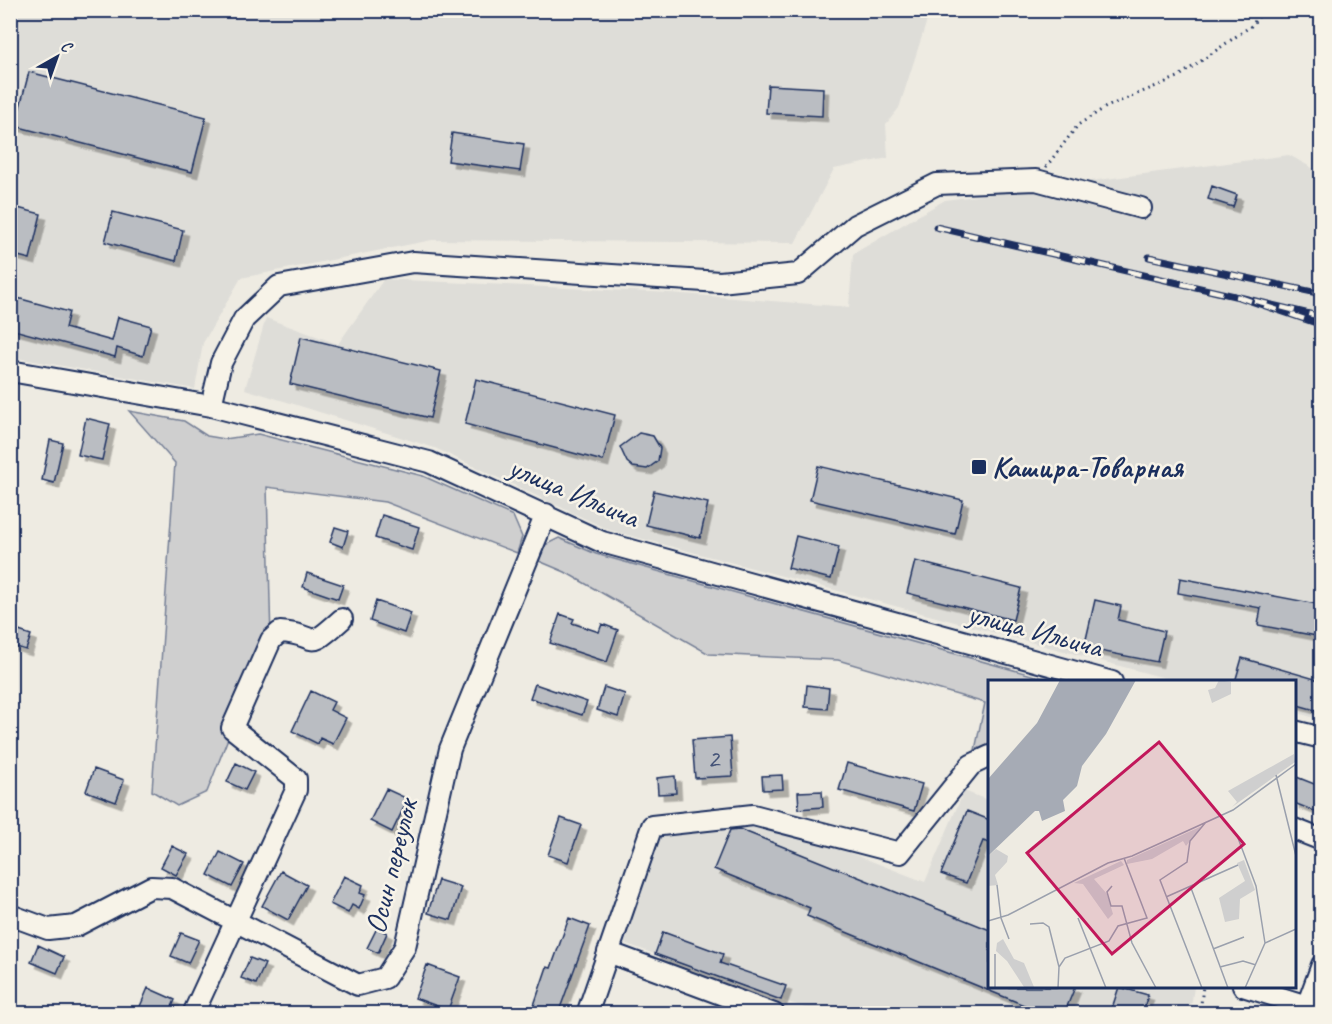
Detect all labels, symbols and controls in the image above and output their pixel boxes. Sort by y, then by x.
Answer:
north arrow [27,27,87,87]
text: С [57,36,77,58]
street label: улица Ильича [502,447,646,537]
place label: Кашира-Товарная [992,448,1185,486]
marker: Кашира-Товарная [970,458,988,476]
street label: улица Ильича [962,593,1108,667]
inset map [988,680,1296,988]
house number: 2 [707,741,721,775]
street label: Осин переулок [356,793,427,937]

